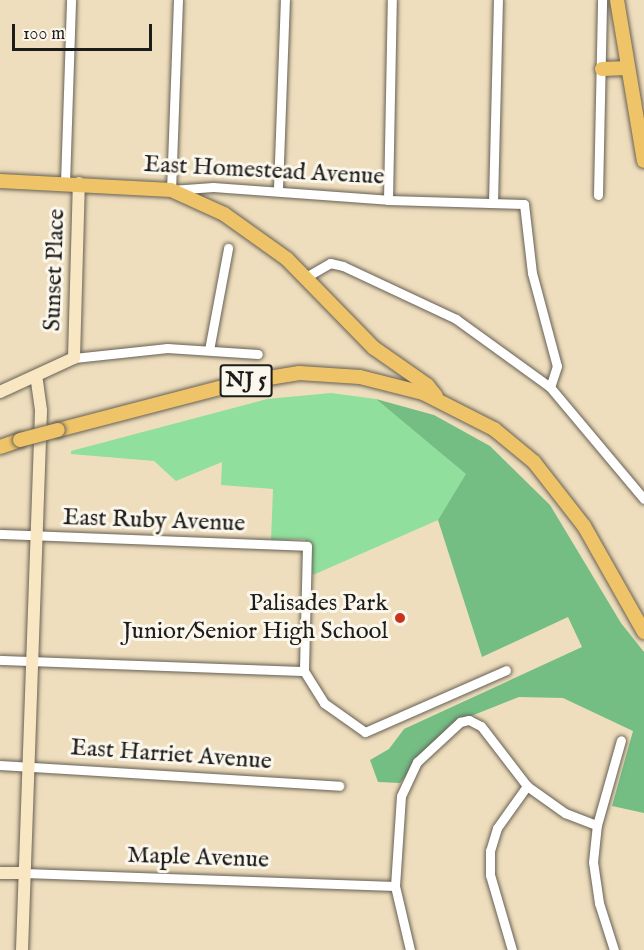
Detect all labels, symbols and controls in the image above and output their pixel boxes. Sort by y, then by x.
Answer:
scale bar [15,12,154,50]
text: 100 m [23,23,65,46]
street label: East Homestead Avenue [143,150,385,192]
street label: Sunset Place [38,208,72,332]
road number: NJ 5 [219,362,273,400]
street label: East Ruby Avenue [62,503,246,539]
place label: Palisades Park Junior/Senior High School [122,590,388,646]
marker: Palisades Park Junior/Senior High School [393,611,407,625]
street label: East Harriet Avenue [69,734,273,776]
street label: Maple Avenue [127,841,269,875]

